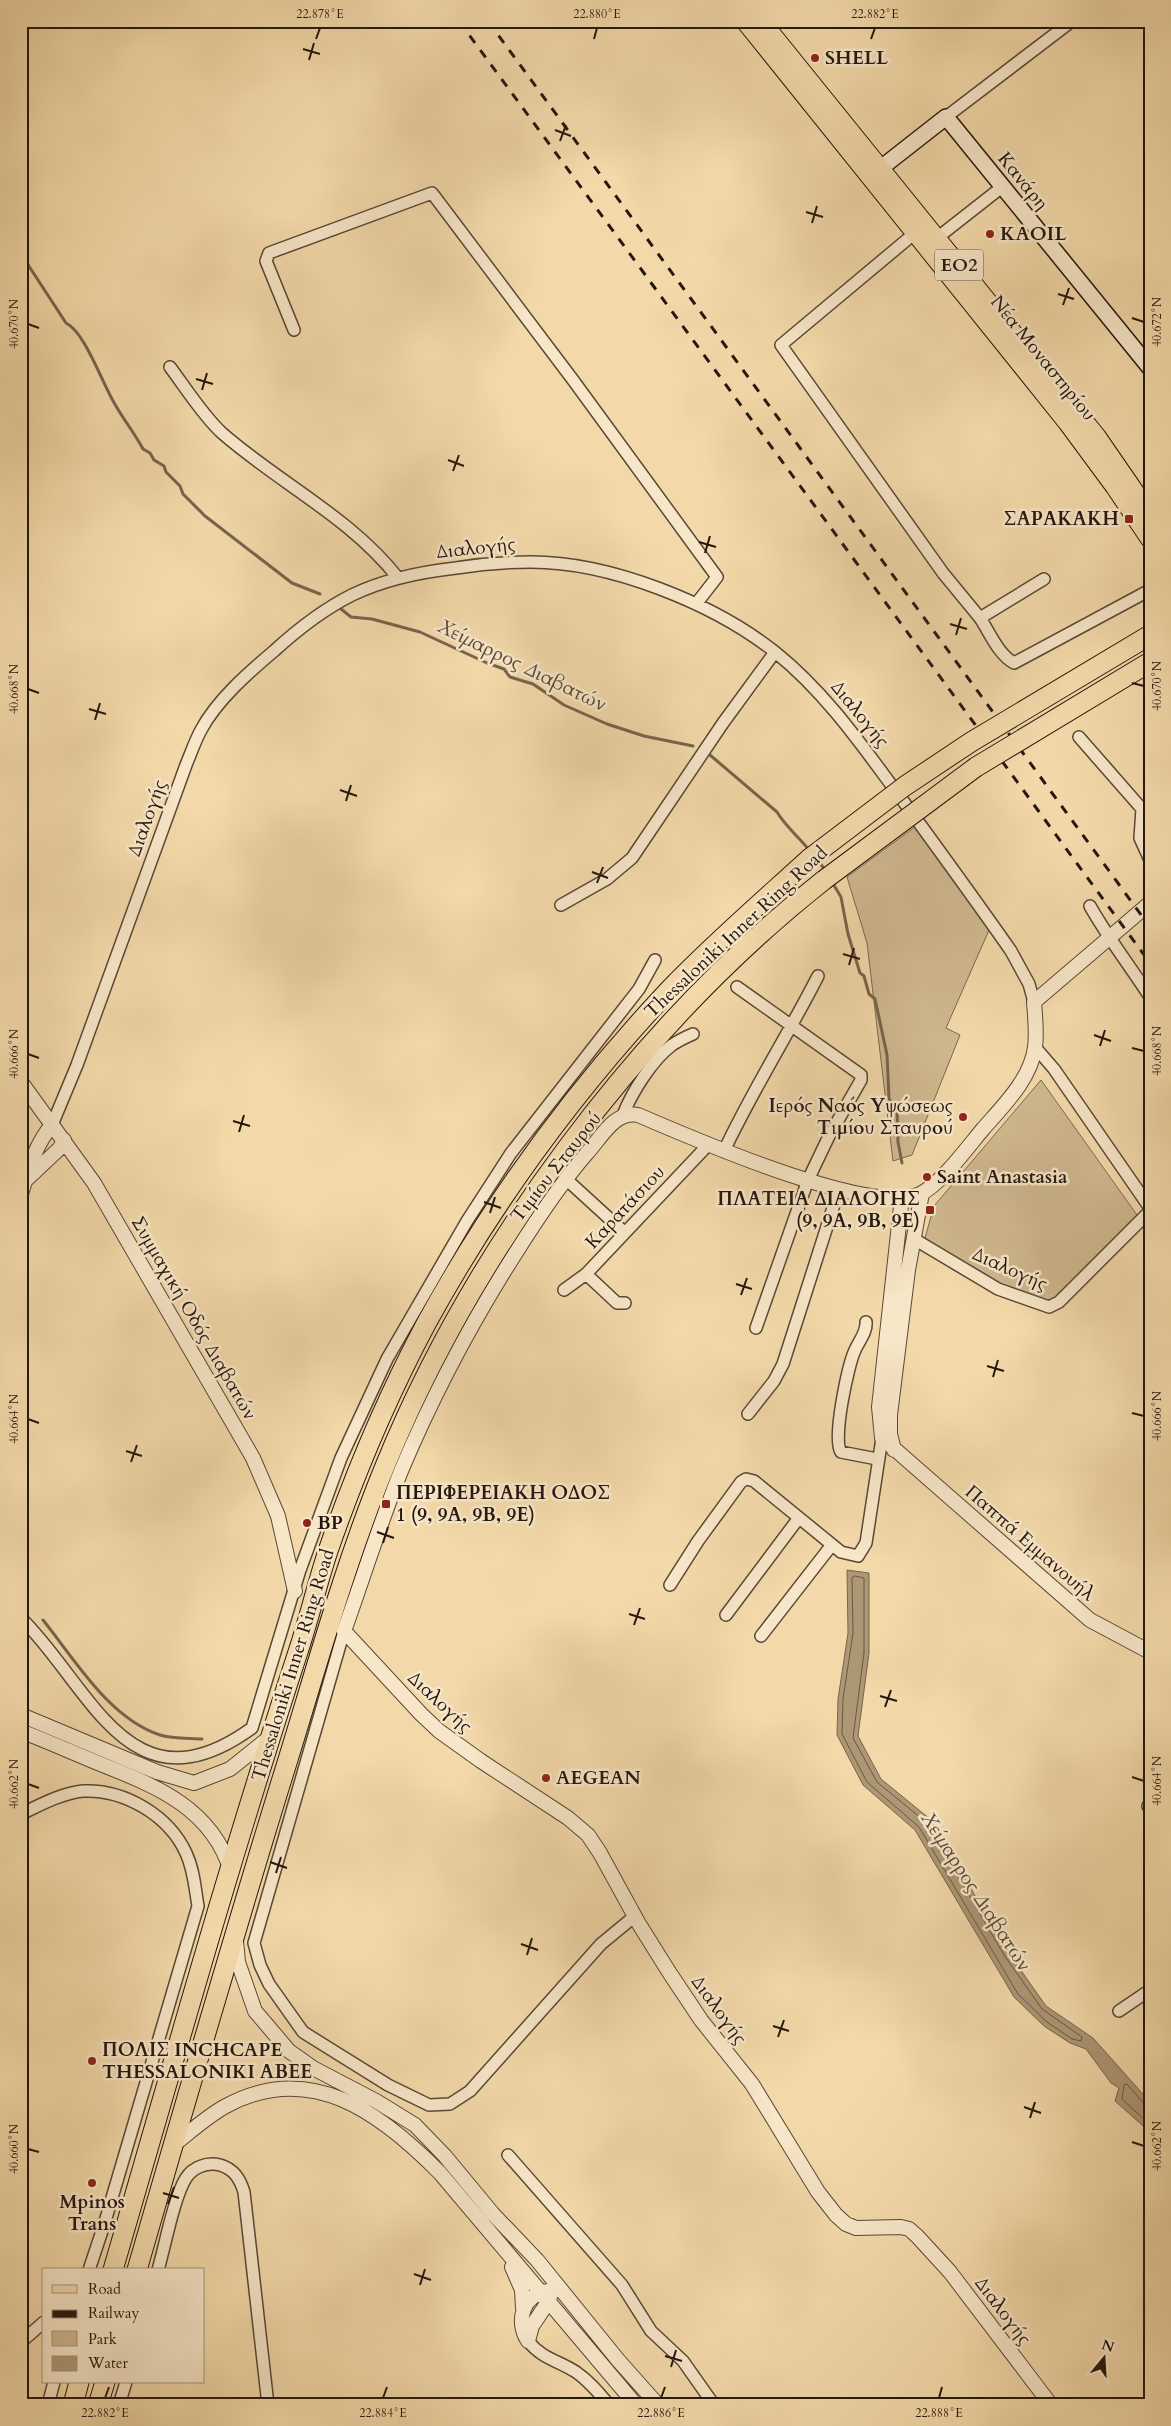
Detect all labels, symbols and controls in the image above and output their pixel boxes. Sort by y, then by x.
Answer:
text: 22.878°E [296,6,344,22]
text: 22.880°E [573,6,621,22]
text: 22.882°E [851,6,899,22]
place label: SHELL [825,45,888,71]
marker: SHELL [809,52,821,64]
street label: Κανάρη [992,147,1054,215]
place label: KAOIL [1000,221,1067,247]
marker: KAOIL [984,228,996,240]
road number: ΕΟ2 [935,250,983,280]
street label: Νέα Μοναστηρίου [984,290,1102,426]
text: 40.672°N [1149,296,1165,347]
text: 40.670°N [6,298,22,349]
place label: ΣΑΡΑΚΑΚΗ [1004,506,1119,532]
marker: ΣΑΡΑΚΑΚΗ [1123,513,1135,525]
street label: Διαλογής [435,531,517,565]
water label: Χείμαρρος Διαβατών [433,612,611,718]
text: 40.670°N [1149,660,1165,711]
text: 40.668°N [6,663,22,714]
street label: Διαλογής [825,675,895,753]
street label: Διαλογής [121,776,173,860]
street label: Thessaloniki Inner Ring Road [639,840,833,1024]
text: 40.668°N [1149,1025,1165,1076]
text: 40.666°N [6,1028,22,1079]
place label: Ιερός Ναός Υψώσεως Τιμίου Σταυρού [769,1093,953,1141]
street label: Τιμίου Σταυρού [505,1106,607,1228]
marker: Ιερός Ναός Υψώσεως Τιμίου Σταυρού [957,1111,969,1123]
street label: Καρατάσιου [579,1160,671,1254]
place label: Saint Anastasia [937,1164,1068,1190]
marker: Saint Anastasia [921,1171,933,1183]
place label: ΠΛΑΤΕΙΑ ΔΙΑΛΟΓΗΣ (9, 9Α, 9Β, 9Ε) [717,1186,920,1234]
marker: ΠΛΑΤΕΙΑ ΔΙΑΛΟΓΗΣ (9, 9Α, 9Β, 9Ε) [924,1204,936,1216]
street label: Συμμαχική Οδός Διαβατών [125,1212,263,1424]
street label: Διαλογής [968,1241,1052,1297]
text: 40.666°N [1149,1390,1165,1441]
text: 40.664°N [6,1393,22,1444]
street label: Παππά Εμμανουήλ [959,1479,1101,1607]
place label: ΠΕΡΙΦΕΡΕΙΑΚΗ ΟΔΟΣ 1 (9, 9Α, 9Β, 9Ε) [396,1480,610,1528]
marker: ΠΕΡΙΦΕΡΕΙΑΚΗ ΟΔΟΣ 1 (9, 9Α, 9Β, 9Ε) [380,1498,392,1510]
place label: BP [317,1510,343,1536]
marker: BP [301,1517,313,1529]
street label: Thessaloniki Inner Ring Road [245,1546,341,1784]
street label: Διαλογής [402,1665,478,1739]
text: 40.664°N [1149,1755,1165,1806]
text: 40.662°N [6,1758,22,1809]
place label: AEGEAN [556,1765,641,1791]
marker: AEGEAN [540,1772,552,1784]
water label: Χείμαρρος Διαβατών [914,1806,1038,1976]
street label: Διαλογής [685,1970,753,2050]
place label: ΠΟΛΙΣ INCHCAPE THESSALONIKI ΑΒΕΕ [102,2037,312,2085]
marker: ΠΟΛΙΣ INCHCAPE THESSALONIKI ΑΒΕΕ [86,2055,98,2067]
text: 40.662°N [1149,2120,1165,2171]
text: 40.660°N [6,2123,22,2174]
marker: Mpinos Trans [86,2177,98,2189]
place label: Mpinos Trans [59,2189,125,2237]
legend [42,2268,205,2384]
street label: Διαλογής [969,2271,1037,2351]
text: Road [88,2279,121,2299]
text: Railway [88,2303,139,2323]
text: Park [88,2329,117,2349]
north arrow [1078,2334,1128,2384]
text: N [1099,2335,1117,2357]
text: Water [87,2353,129,2373]
text: 22.882°E [81,2405,129,2421]
text: 22.884°E [359,2405,407,2421]
text: 22.886°E [637,2405,685,2421]
text: 22.888°E [915,2405,963,2421]

